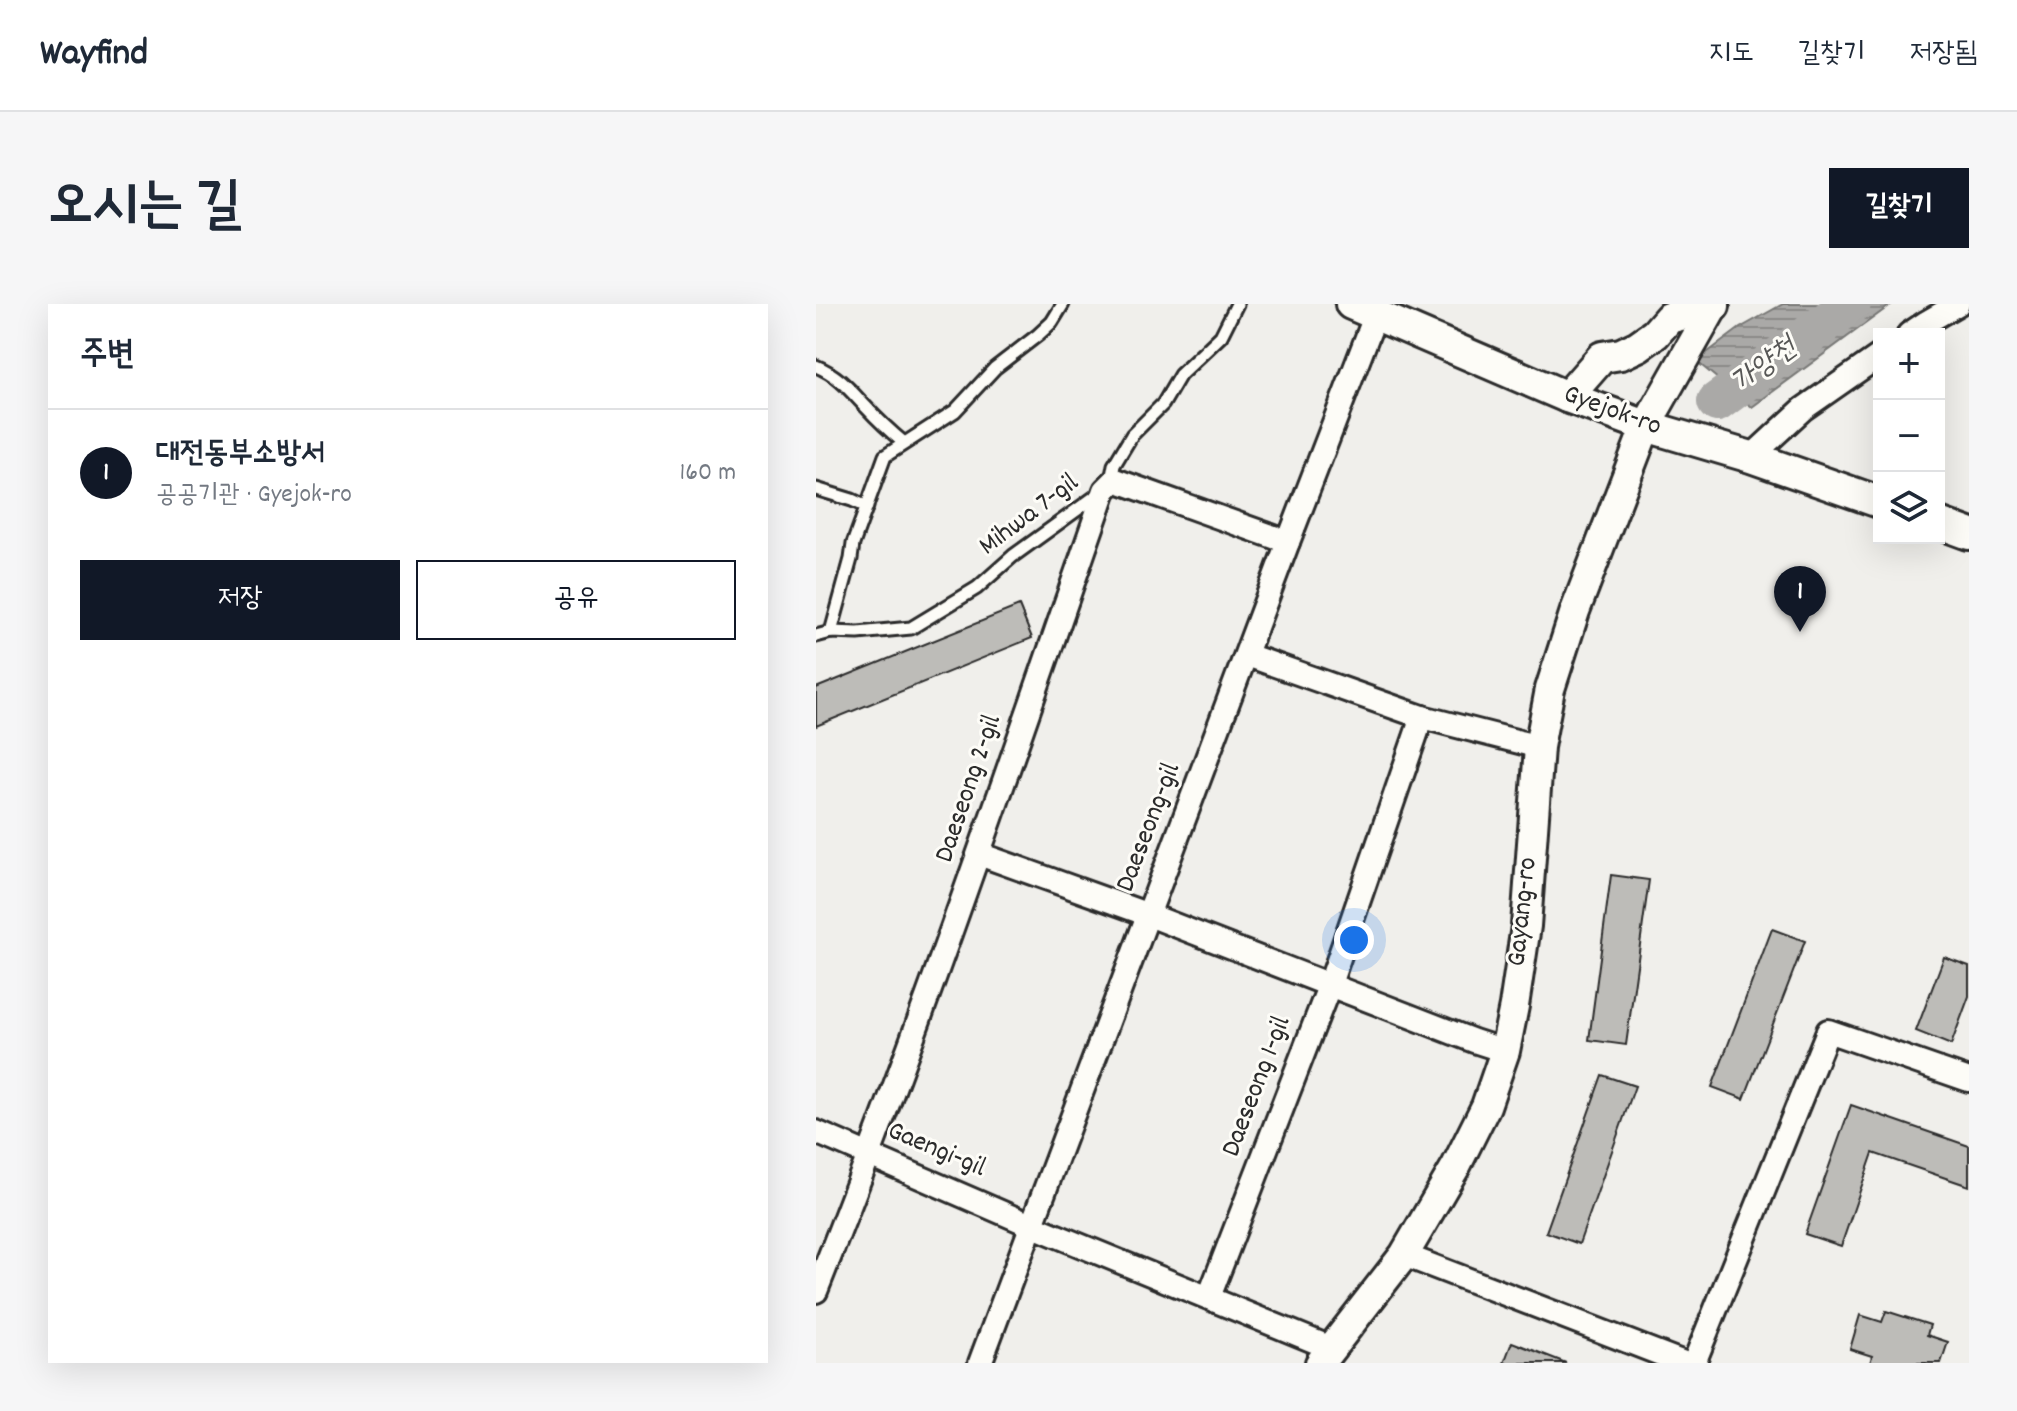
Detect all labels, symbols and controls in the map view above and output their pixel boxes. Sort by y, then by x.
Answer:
text: Wayfind [40,28,148,83]
text: 지도 [1709,35,1754,75]
text: 길찾기 [1798,35,1865,75]
text: 저장됨 [1909,35,1977,75]
button: 길찾기 [1829,168,1969,248]
text: 오시는 길 [48,169,241,249]
water label: 가양천 [1723,327,1809,406]
map controls [1873,328,1945,544]
button: + [1873,328,1945,400]
text: 주변 [80,332,135,381]
street label: Gyejok-ro [1557,376,1667,448]
button: − [1873,400,1945,472]
text: 대전동부소방서 [156,434,325,477]
text: 1 [103,455,109,492]
text: 160 m [680,455,736,492]
street label: Mihwa 7-gil [972,465,1089,567]
button: layers [1873,472,1945,544]
text: 공공기관 · Gyejok-ro [156,477,352,514]
button: 저장 [80,560,400,640]
button: 공유 [416,560,736,640]
pin: 1 [1774,566,1826,632]
street label: Daeseong 2-gil [926,709,1014,868]
street label: Daeseong-gil [1107,757,1193,898]
street label: Gayang-ro [1498,856,1550,968]
your location [1334,920,1374,960]
street label: Daeseong 1-gil [1213,1011,1303,1163]
street label: Gaengi-gil [881,1112,992,1190]

